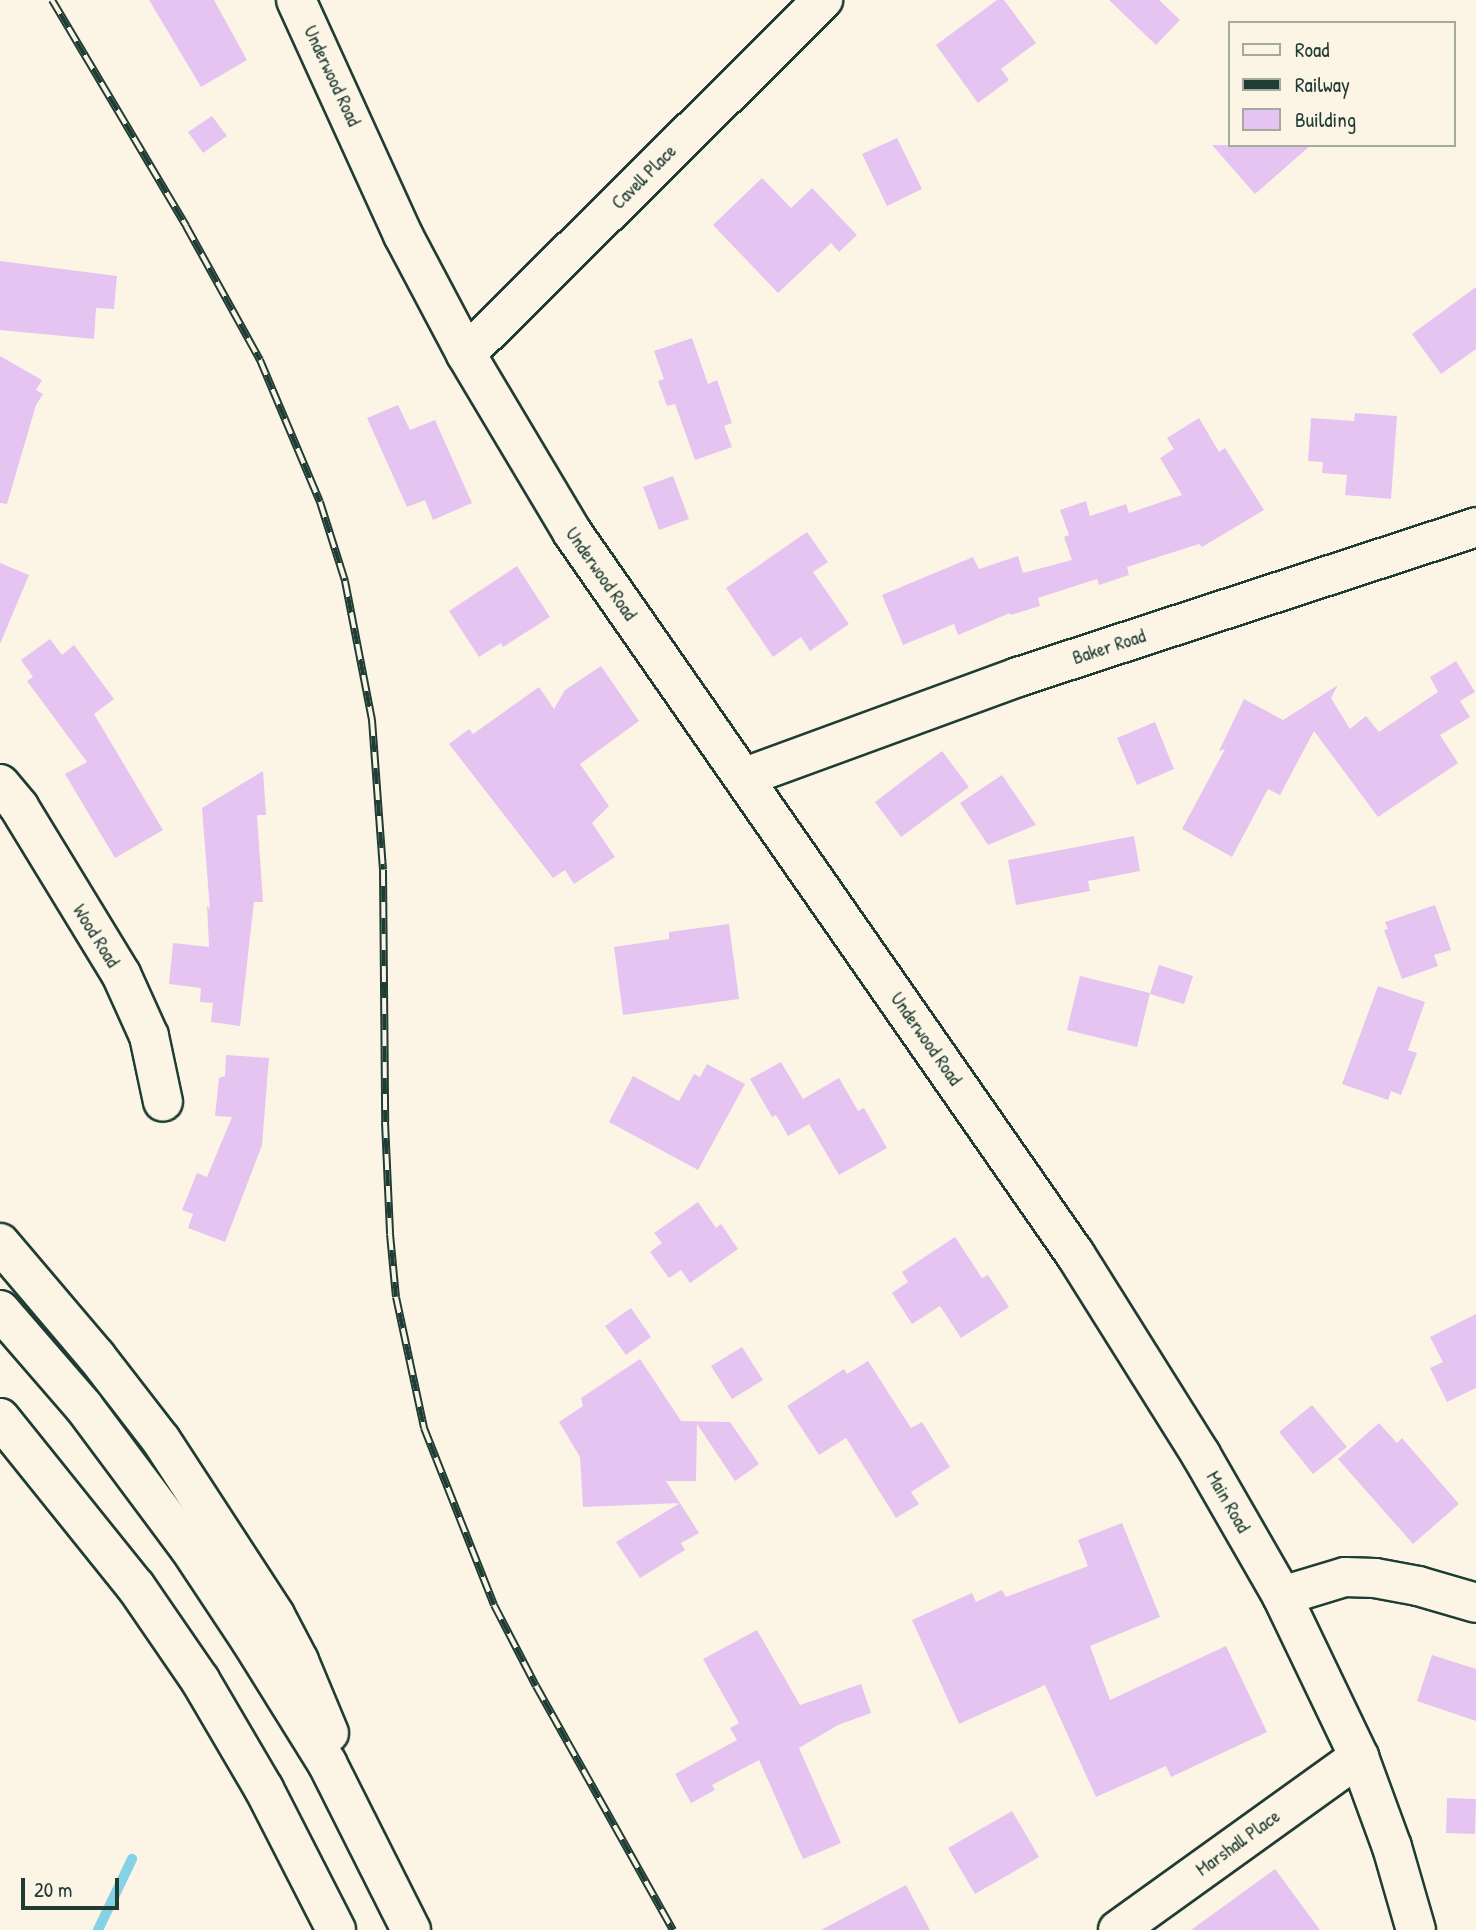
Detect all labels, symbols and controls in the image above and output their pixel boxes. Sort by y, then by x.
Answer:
legend [1228,21,1455,147]
street label: Underwood Road [299,22,365,130]
text: Road [1295,35,1329,64]
text: Railway [1295,70,1350,99]
text: Building [1295,105,1356,134]
street label: Cavell Place [607,140,681,214]
street label: Underwood Road [561,523,641,625]
street label: Baker Road [1070,625,1148,669]
street label: Wood Road [68,900,124,972]
street label: Underwood Road [886,988,966,1090]
street label: Main Road [1201,1467,1255,1537]
street label: Marshall Place [1192,1805,1284,1881]
scale bar [24,1864,122,1908]
text: 20 m [34,1875,72,1904]

